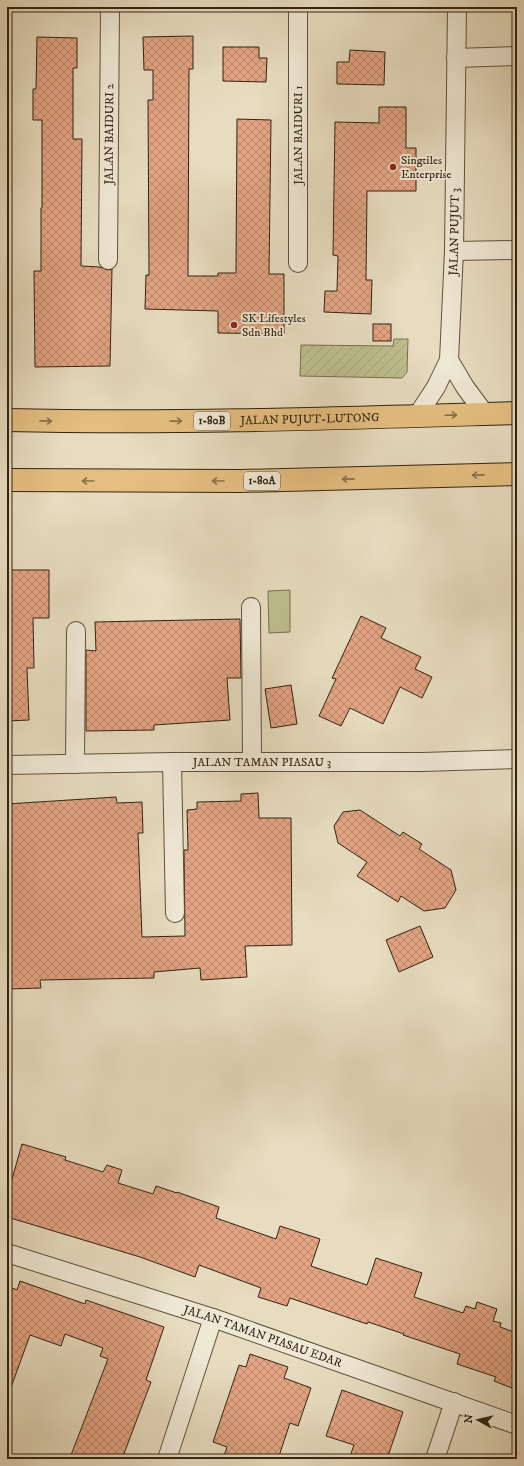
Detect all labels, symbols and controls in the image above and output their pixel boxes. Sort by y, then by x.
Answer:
street label: JALAN BAIDURI 2 [101,83,117,186]
street label: JALAN BAIDURI 1 [291,85,306,186]
place label: Singtiles Enterprise [401,153,452,182]
marker: Singtiles Enterprise [388,162,398,172]
street label: JALAN PUJUT 3 [445,188,462,277]
place label: SK Lifestyles Sdn Bhd [242,311,306,340]
marker: SK Lifestyles Sdn Bhd [229,320,239,330]
street label: JALAN PUJUT-LUTONG [239,410,380,428]
one-way arrow [444,411,457,419]
road number: 1-80B [194,412,230,430]
one-way arrow [39,417,52,425]
one-way arrow [169,417,182,425]
one-way arrow [472,471,485,479]
road number: 1-80A [244,472,280,490]
one-way arrow [342,475,355,482]
one-way arrow [82,477,95,485]
one-way arrow [212,477,225,485]
street label: JALAN TAMAN PIASAU 3 [192,755,331,770]
street label: JALAN TAMAN PIASAU EDAR [181,1301,344,1370]
north arrow [458,1400,498,1440]
text: N [462,1413,477,1424]

